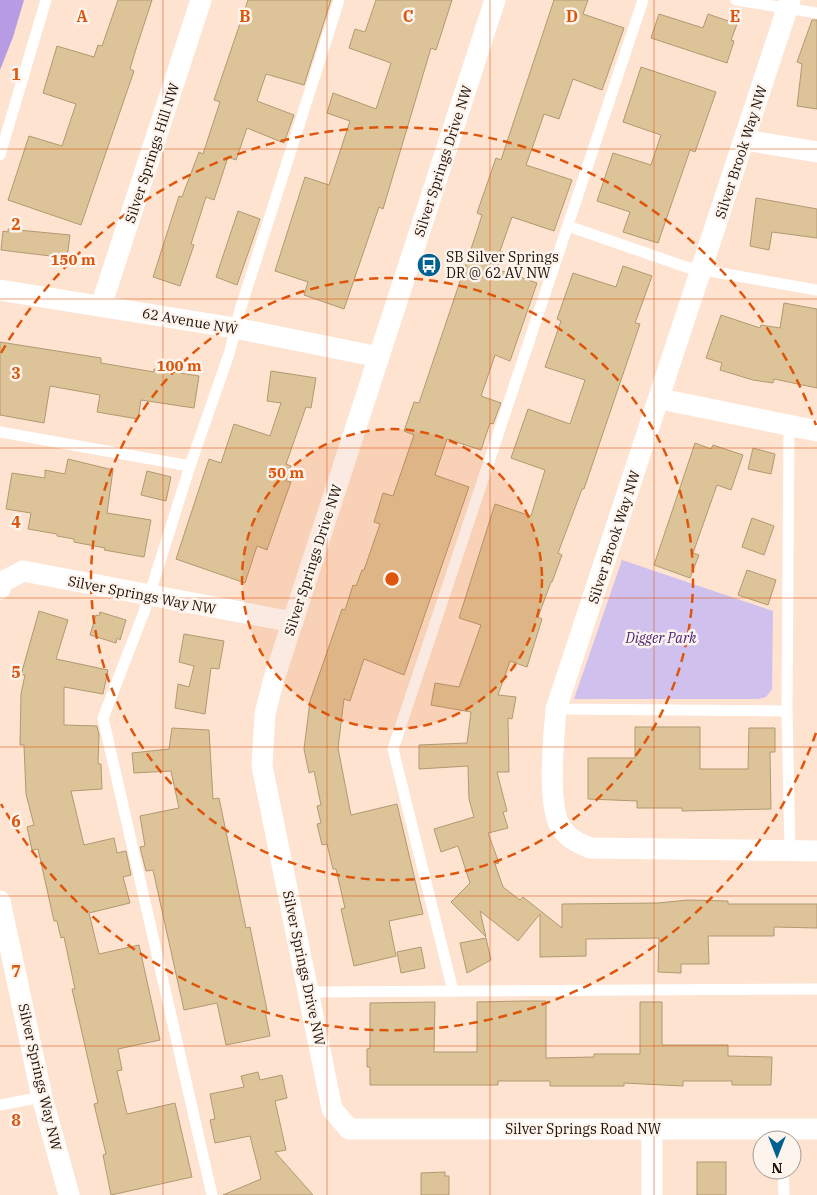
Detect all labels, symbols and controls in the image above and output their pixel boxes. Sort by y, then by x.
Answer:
text: A [76,6,88,26]
text: B [239,6,251,26]
text: C [403,6,413,26]
text: D [566,6,578,26]
text: E [730,6,740,26]
text: 1 [11,64,21,84]
street label: Silver Springs Hill NW [121,80,183,226]
street label: Silver Brook Way NW [711,82,771,221]
street label: Silver Springs Drive NW [410,83,476,239]
text: 2 [11,214,21,234]
place label: SB Silver Springs DR @ 62 AV NW [446,248,559,282]
text: 150 m [50,250,96,269]
bus stop icon: SB Silver Springs DR @ 62 AV NW [416,252,442,278]
street label: 62 Avenue NW [141,304,240,338]
text: 100 m [156,356,202,375]
text: 3 [11,363,21,383]
text: 50 m [268,463,304,482]
street label: Silver Brook Way NW [584,467,644,606]
street label: Silver Springs Drive NW [280,482,346,638]
text: 4 [11,512,21,532]
centre of rings [383,570,401,588]
street label: Silver Springs Way NW [66,572,218,618]
park label: Digger Park [624,629,697,647]
text: 5 [11,662,21,682]
text: 6 [11,811,21,831]
street label: Silver Springs Drive NW [279,889,329,1048]
text: 7 [11,961,21,981]
street label: Silver Springs Way NW [14,1002,66,1153]
text: 8 [11,1110,21,1130]
street label: Silver Springs Road NW [505,1120,662,1138]
north arrow [752,1130,802,1180]
text: N [771,1159,783,1177]

